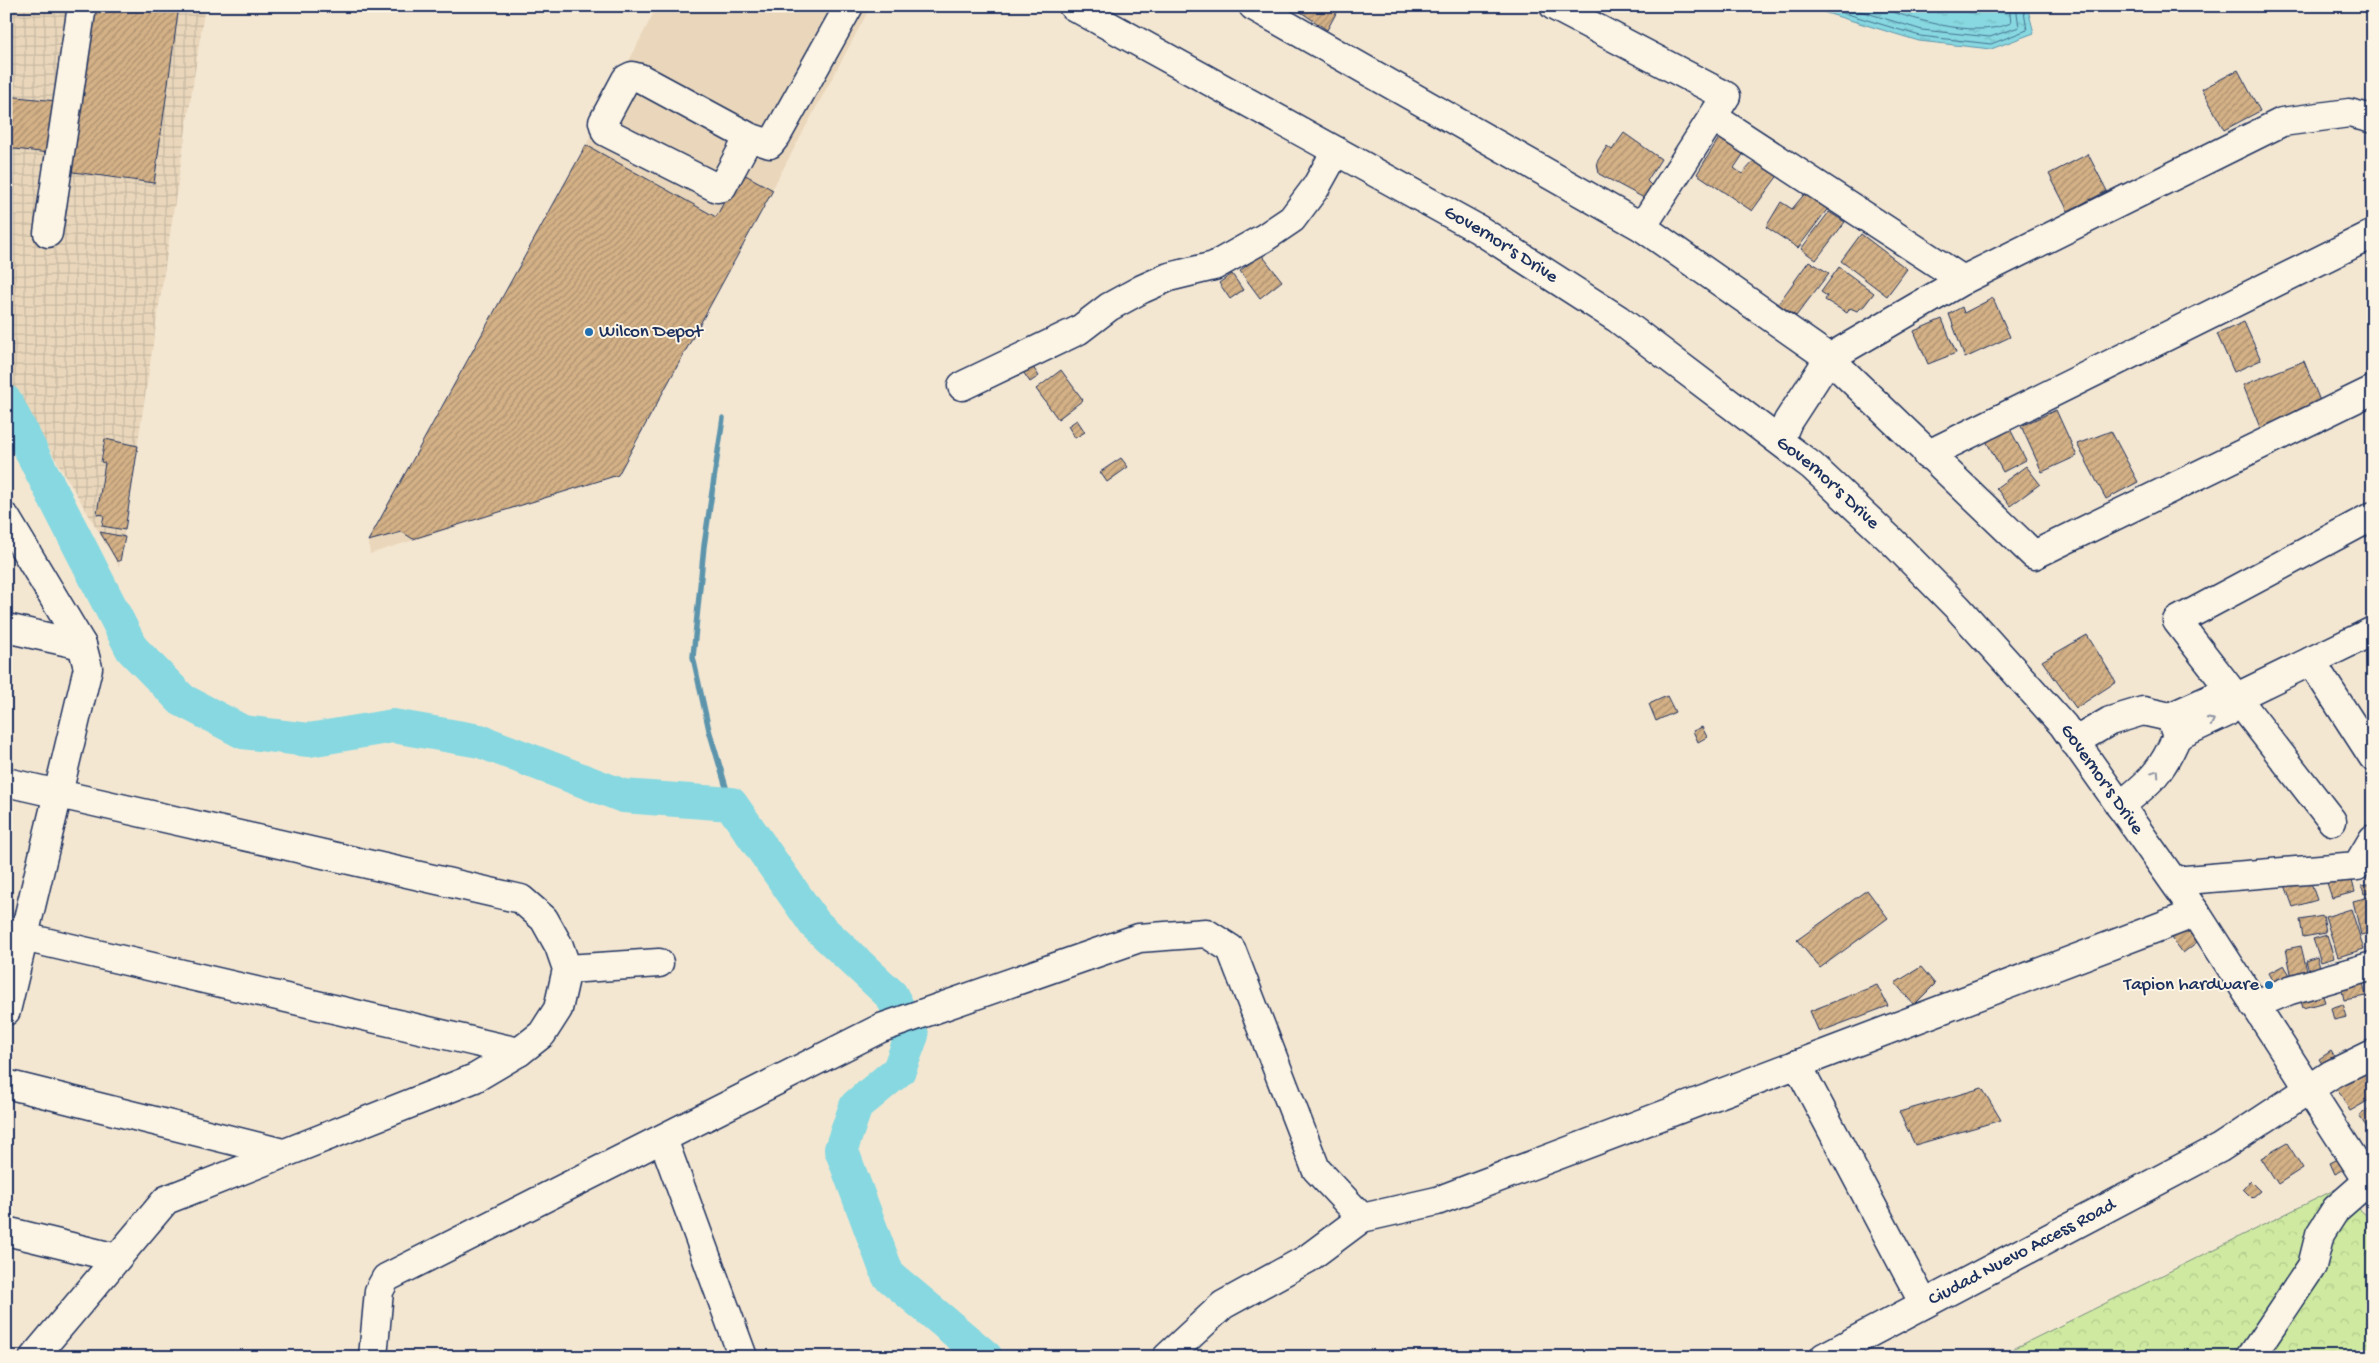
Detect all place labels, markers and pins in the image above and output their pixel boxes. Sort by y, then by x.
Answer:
place label: Wilcon Depot [599,321,705,344]
marker: Wilcon Depot [583,326,595,338]
place label: Tapion hardware [2123,974,2259,997]
marker: Tapion hardware [2263,979,2275,991]

